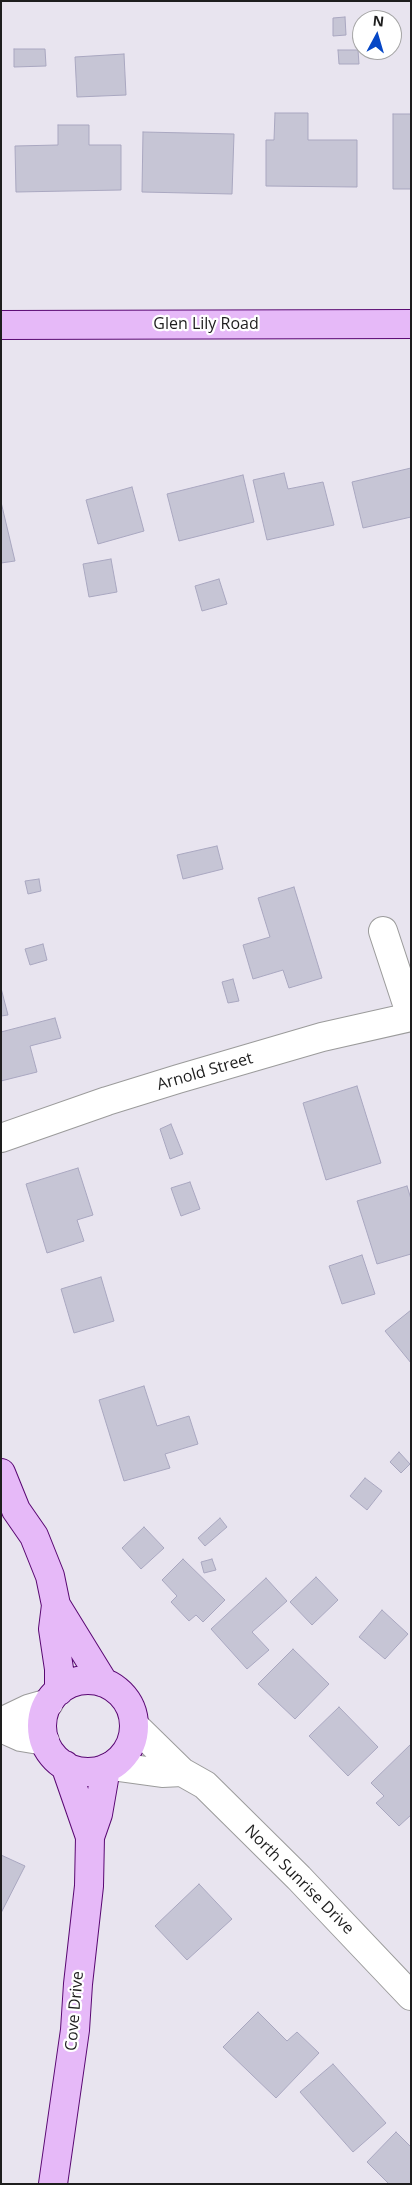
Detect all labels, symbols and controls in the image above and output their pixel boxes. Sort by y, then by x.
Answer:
north arrow [352,10,402,60]
text: N [372,11,385,31]
street label: Glen Lily Road [153,314,259,334]
street label: Arnold Street [155,1049,255,1095]
street label: North Sunrise Drive [240,1821,358,1939]
street label: Cove Drive [62,1970,88,2052]

